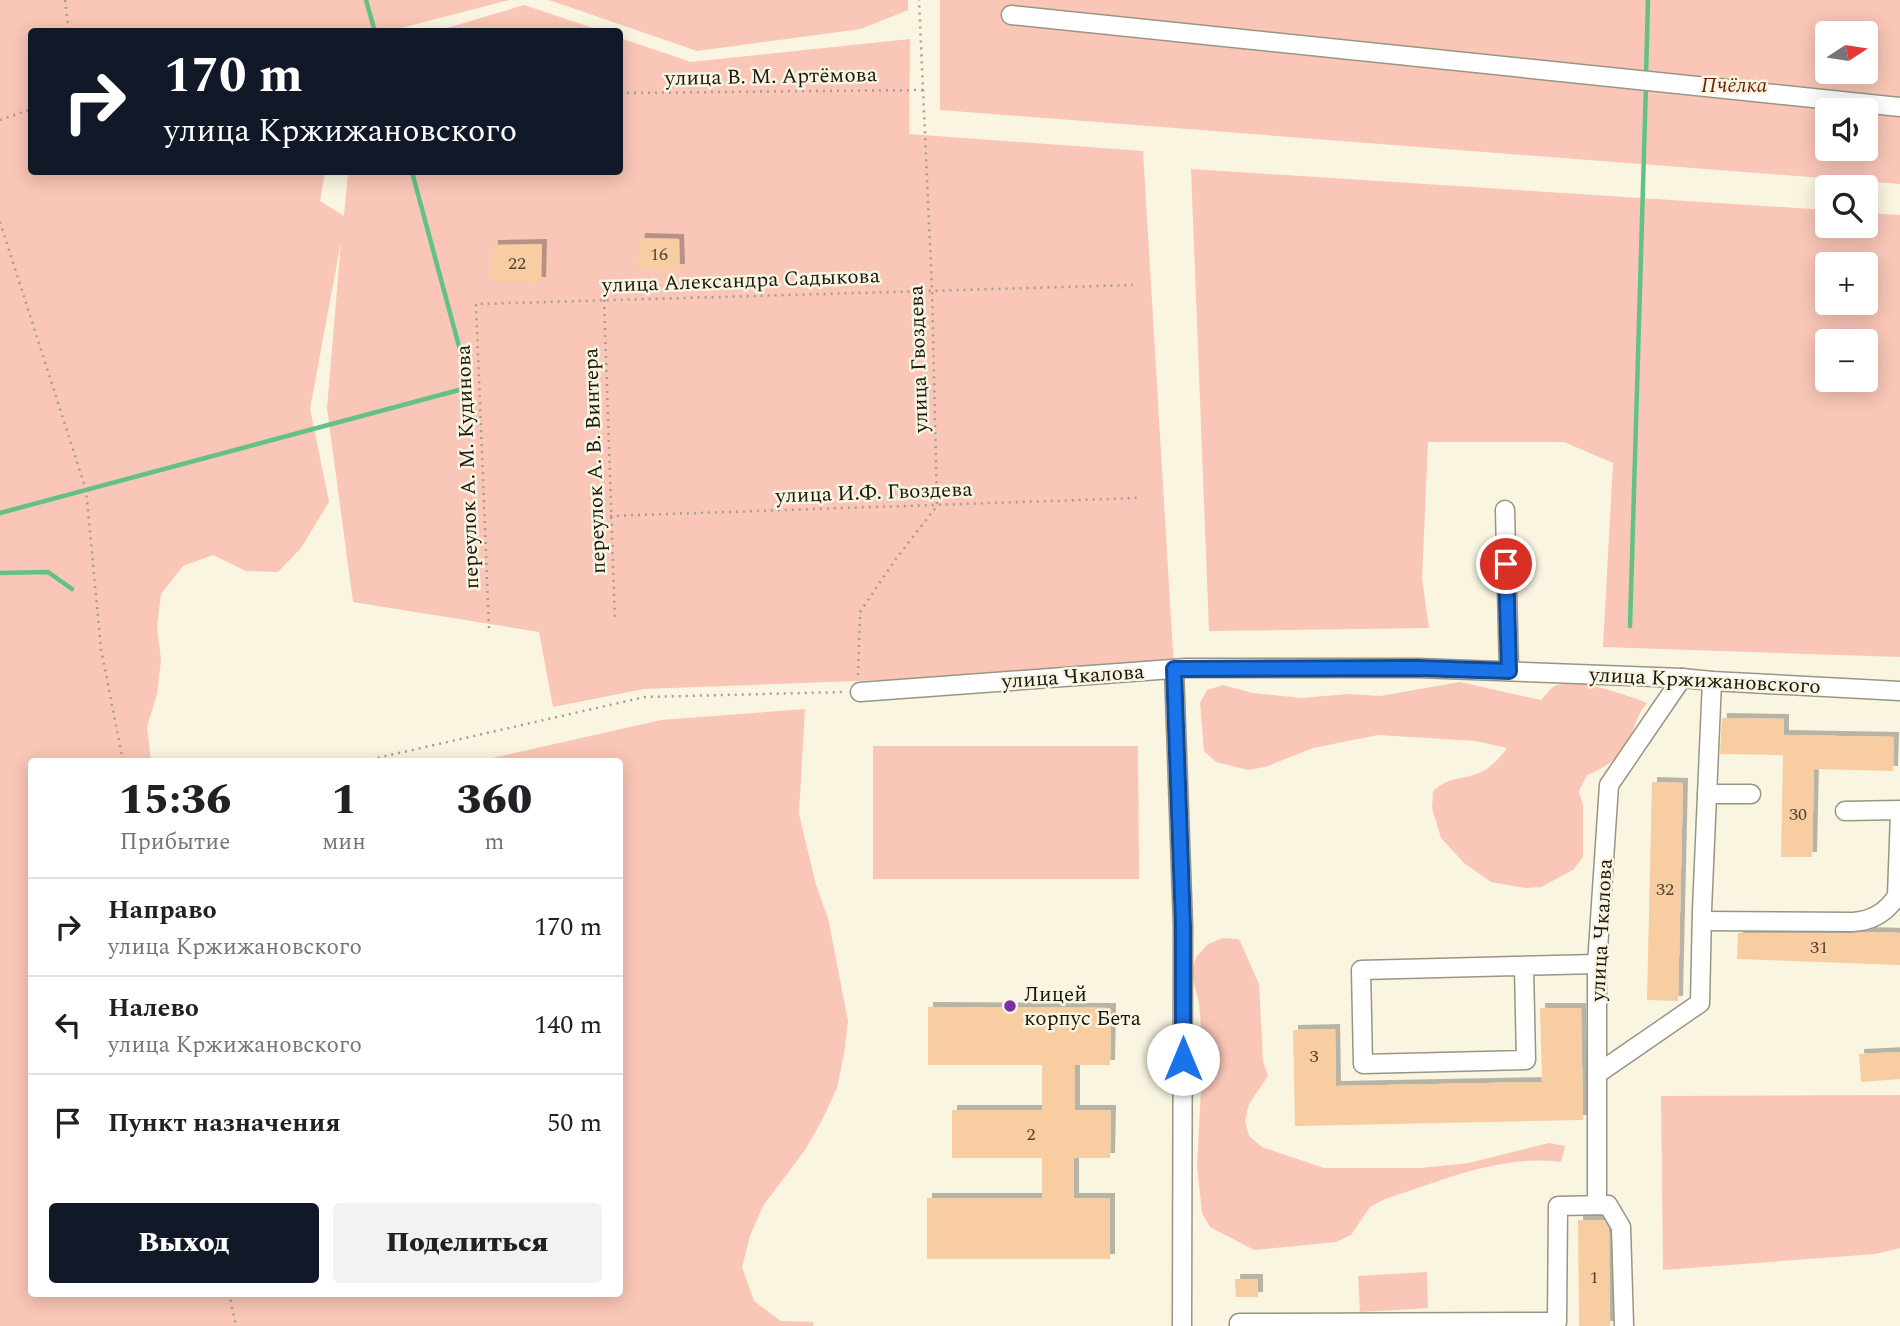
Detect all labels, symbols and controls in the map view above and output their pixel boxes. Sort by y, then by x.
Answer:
north arrow [1815,21,1878,84]
map controls [1815,21,1878,392]
text: 170 m [164,39,303,114]
icon: right [49,56,140,147]
street label: улица В. М. Артёмова [664,59,878,95]
park label: Пчёлка [1701,70,1767,102]
button: sound [1815,98,1878,161]
text: улица Кржижановского [164,107,517,156]
button: search [1815,175,1878,238]
house number: 16 [650,241,668,268]
house number: 22 [508,250,526,277]
button: + [1815,252,1878,315]
street label: улица Александра Садыкова [601,260,881,302]
street label: улица Гвоздева [900,284,938,434]
button: − [1815,329,1878,392]
street label: переулок А. М. Кудинова [448,343,488,590]
street label: переулок А. В. Винтера [575,347,615,575]
street label: улица И.Ф. Гвоздева [774,474,974,512]
pin [1476,534,1536,594]
icon: arrive [1487,545,1525,583]
street label: улица Чкалова [1000,656,1146,698]
street label: улица Кржижановского [1587,659,1822,703]
text: 15:36 [119,769,231,832]
text: 1 [331,769,357,832]
text: 360 [457,769,532,832]
house number: 30 [1789,801,1807,828]
text: Прибытие [120,825,230,860]
text: мин [322,825,366,860]
text: m [485,825,504,860]
street label: улица Чкалова [1582,857,1622,1003]
house number: 32 [1656,876,1674,903]
text: Направо [108,890,217,930]
text: 170 m [534,907,602,947]
icon: right [49,908,87,946]
text: улица Кржижановского [108,930,362,965]
house number: 31 [1810,934,1828,961]
place label: Лицей корпус Бета [1024,979,1142,1035]
text: Налево [108,988,199,1028]
marker: Лицей корпус Бета [1002,998,1018,1014]
text: 140 m [534,1005,602,1045]
icon: left [49,1006,87,1044]
position arrow [1146,1022,1220,1096]
text: улица Кржижановского [108,1028,362,1063]
house number: 3 [1310,1043,1319,1070]
text: Пункт назначения [108,1103,341,1143]
text: 50 m [547,1103,602,1143]
icon: arrive [49,1104,87,1142]
house number: 2 [1027,1121,1036,1148]
button: Выход [49,1203,319,1283]
button: Поделиться [333,1203,602,1283]
house number: 1 [1590,1264,1599,1291]

